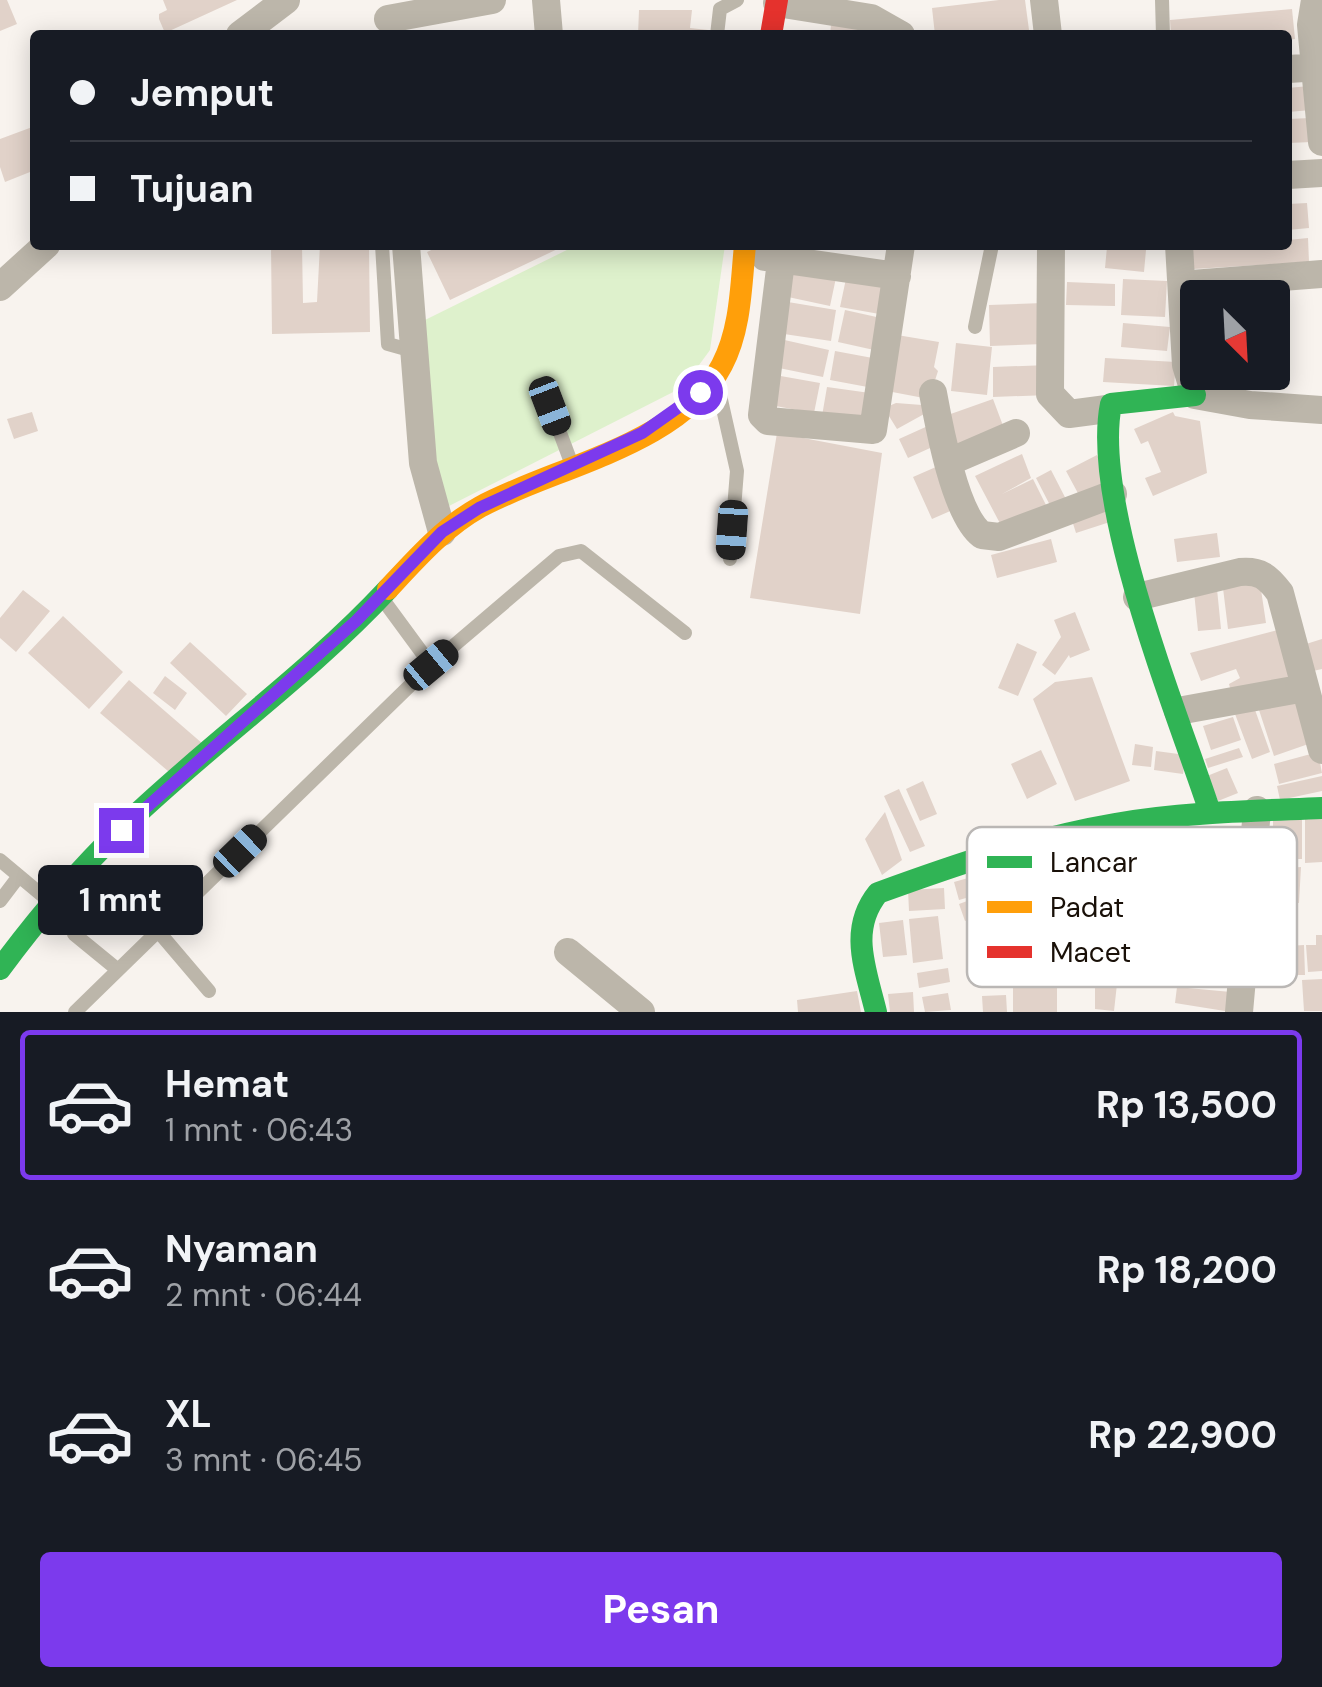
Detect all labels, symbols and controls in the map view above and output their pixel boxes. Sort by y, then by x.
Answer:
text: Jemput [130,68,274,118]
text: Tujuan [130,164,254,214]
north arrow [1180,280,1290,390]
map controls [1180,280,1290,390]
route start [678,370,723,415]
car [525,373,575,439]
car [715,499,749,561]
car [398,634,464,696]
route end [99,808,144,853]
car [208,819,272,883]
legend [967,827,1297,987]
text: Lancar [1050,844,1138,881]
callout: 1 mnt [38,865,204,935]
text: 1 mnt [79,879,162,921]
text: Padat [1050,889,1124,926]
text: Macet [1050,934,1131,971]
text: Hemat [165,1059,289,1109]
icon: car [45,1060,135,1150]
text: Rp 13,500 [1096,1080,1277,1130]
text: 1 mnt · 06:43 [165,1109,353,1151]
text: Nyaman [165,1224,318,1274]
icon: car [45,1225,135,1315]
text: Rp 18,200 [1097,1245,1277,1295]
text: 2 mnt · 06:44 [165,1274,362,1316]
text: XL [165,1389,212,1439]
icon: car [45,1390,135,1480]
text: Rp 22,900 [1088,1410,1277,1460]
text: 3 mnt · 06:45 [165,1439,363,1481]
button: Pesan [40,1552,1282,1667]

